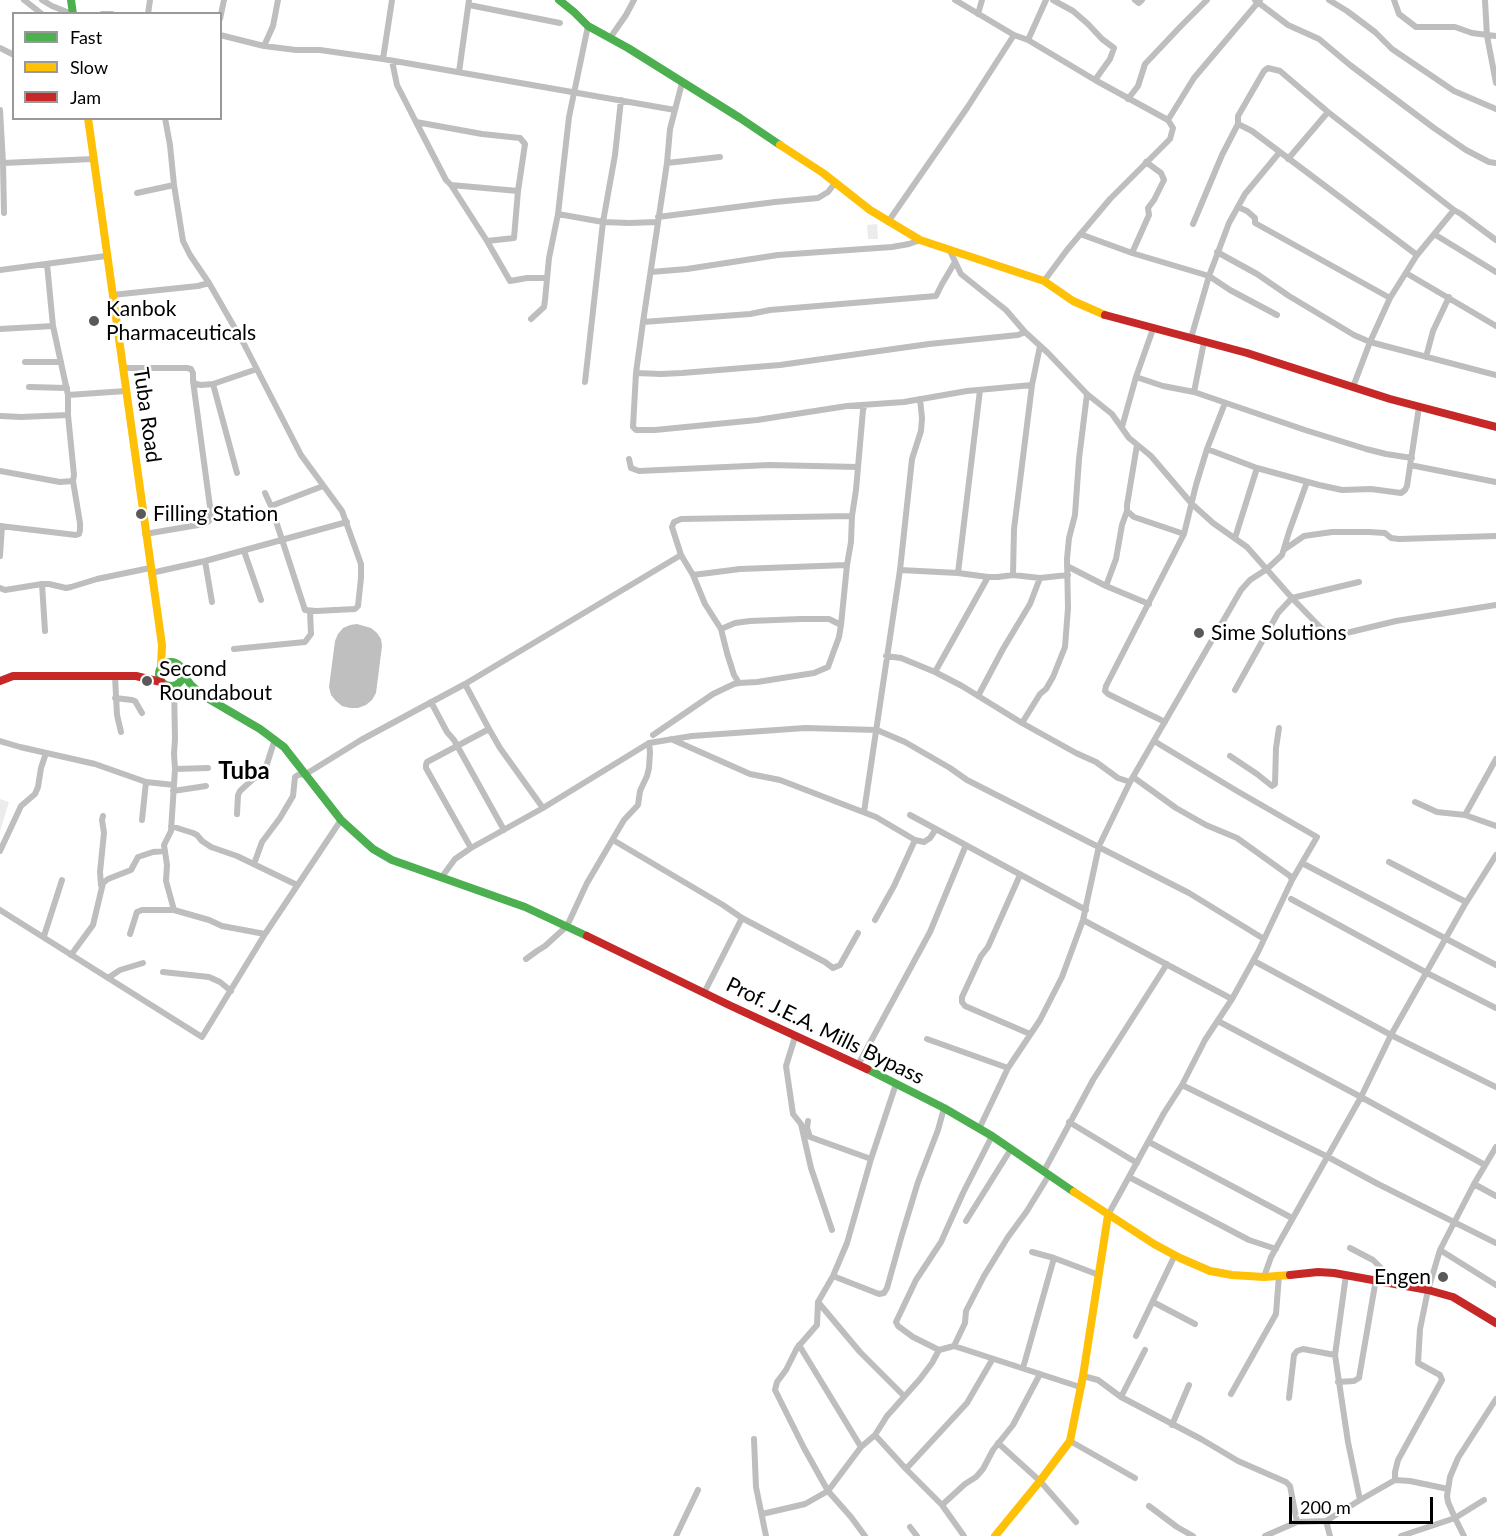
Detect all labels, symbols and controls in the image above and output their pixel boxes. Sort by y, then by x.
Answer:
legend [12,12,222,120]
text: Fast [70,26,102,48]
text: Slow [70,56,108,78]
text: Jam [70,86,101,108]
place label: Kanbok Pharmaceuticals [106,296,256,346]
marker: Kanbok Pharmaceuticals [87,314,101,328]
street label: Tuba Road [128,366,166,464]
place label: Filling Station [153,501,278,527]
marker: Filling Station [134,507,148,521]
place label: Sime Solutions [1211,620,1347,646]
marker: Sime Solutions [1192,626,1206,640]
place label: Second Roundabout [159,656,272,706]
marker: Second Roundabout [140,674,154,688]
district label: Tuba [218,757,270,785]
street label: Prof. J.E.A. Mills Bypass [722,972,928,1090]
place label: Engen [1374,1264,1431,1290]
marker: Engen [1436,1270,1450,1284]
scale bar [1292,1485,1436,1523]
text: 200 m [1300,1496,1351,1518]

